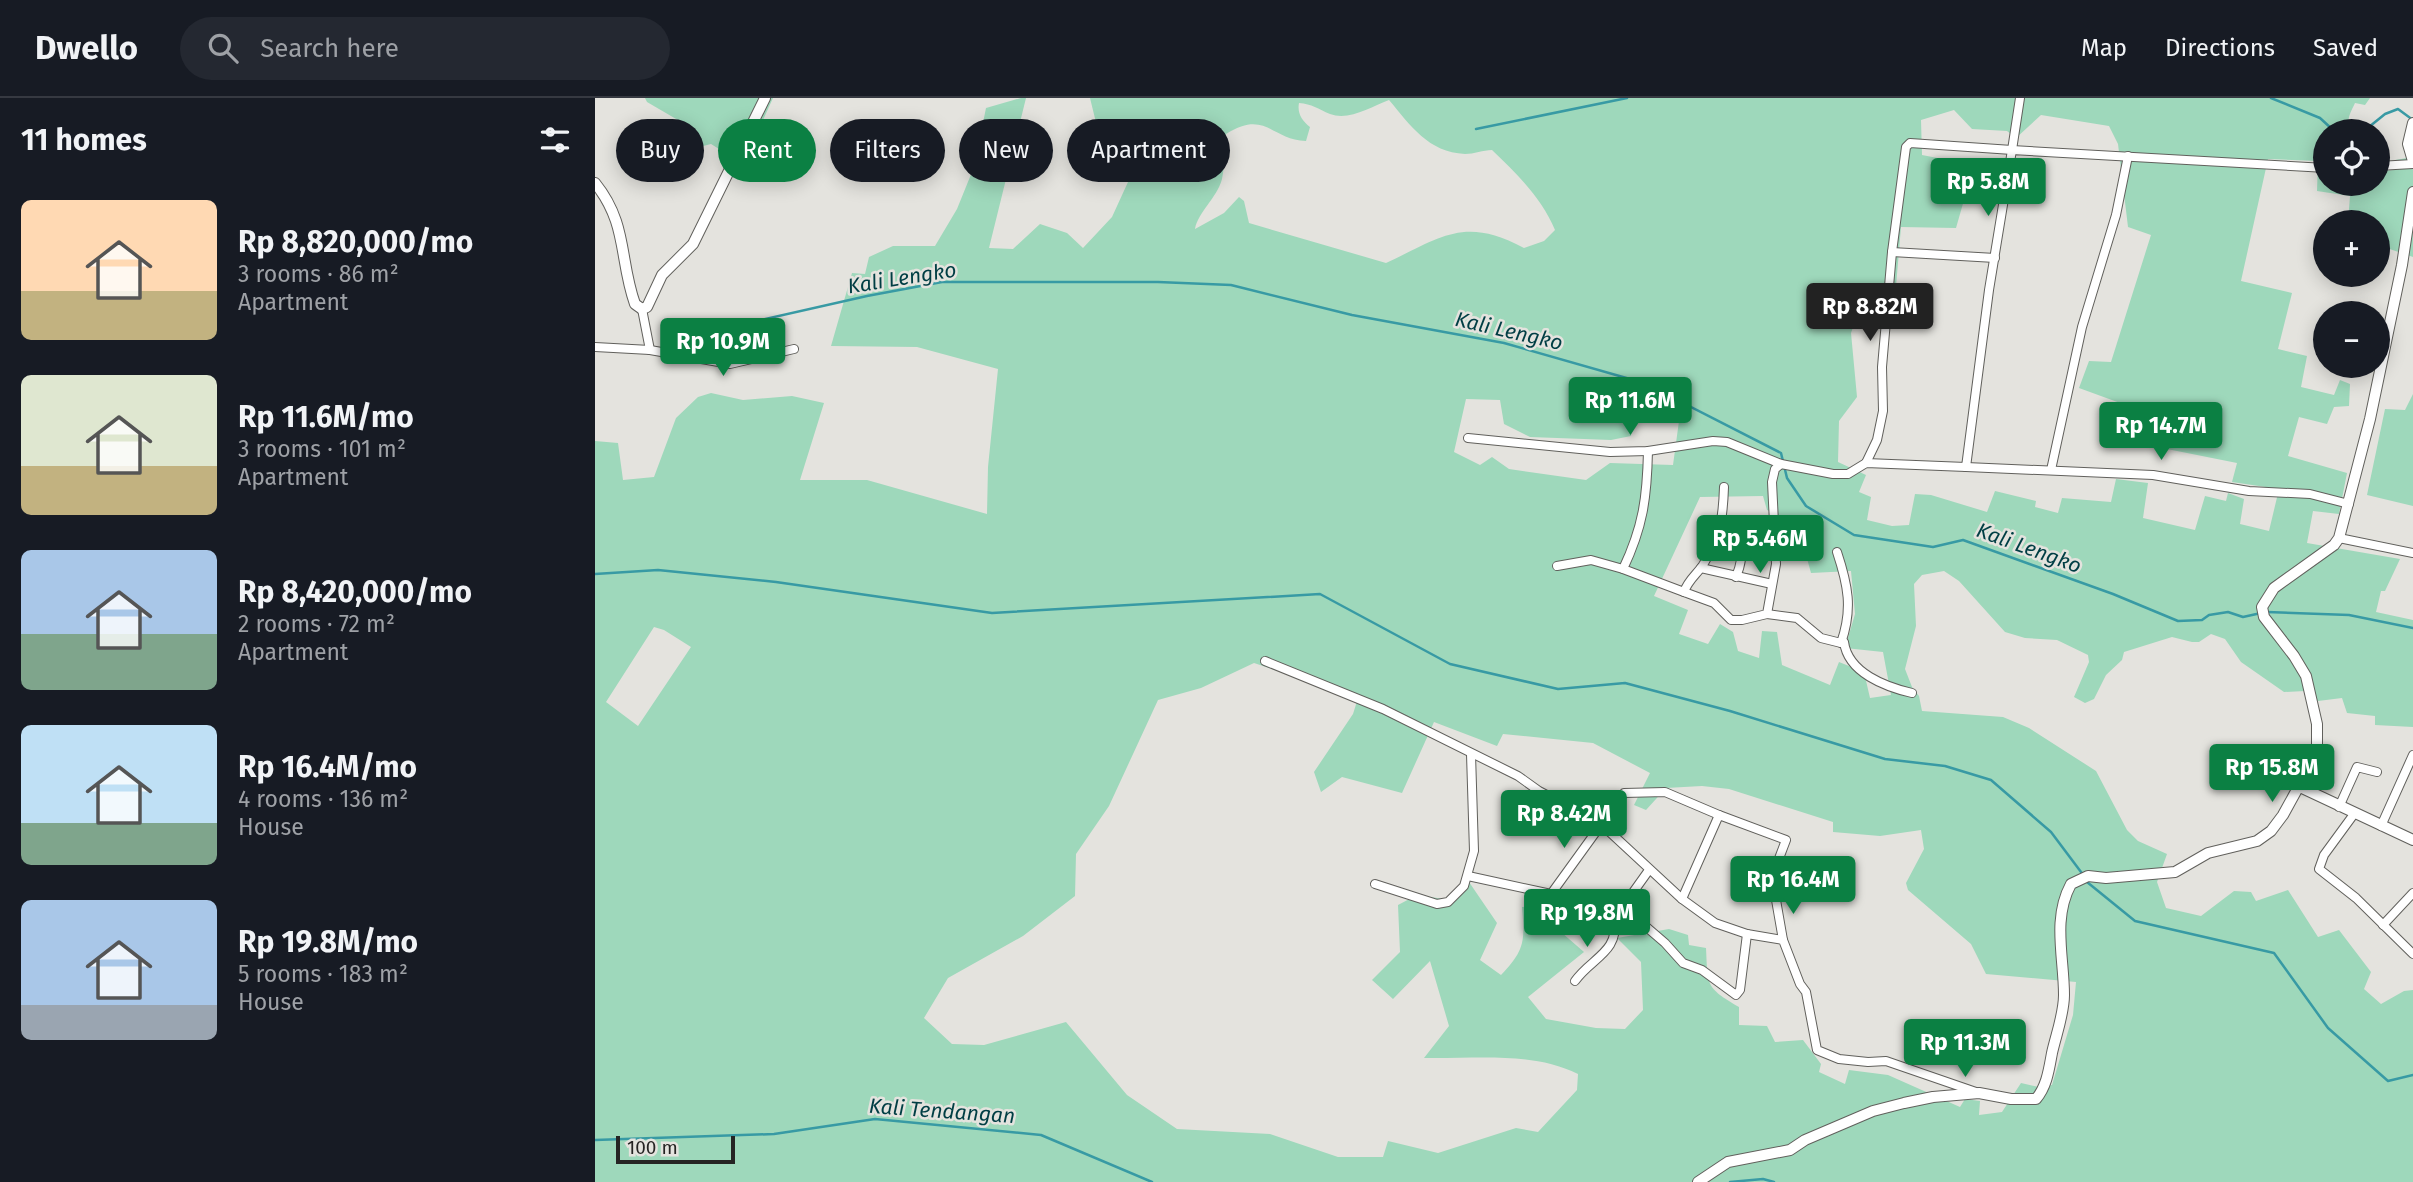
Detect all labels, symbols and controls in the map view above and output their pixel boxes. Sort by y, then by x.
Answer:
search box [180,17,670,80]
text: Dwello [35,28,138,68]
icon: search [204,29,242,67]
text: Search here [260,33,399,64]
text: Map [2081,34,2127,62]
text: Directions [2165,34,2275,62]
text: Saved [2313,34,2378,62]
chip: Buy [616,119,704,182]
chip: Rent [718,119,816,182]
chip: Filters [830,119,945,182]
chip: New [959,119,1053,182]
chip: Apartment [1067,119,1230,182]
map controls [2313,119,2390,378]
button: locate [2313,119,2390,196]
icon: filters [536,121,574,159]
text: 11 homes [21,122,147,158]
pin: Rp 5.8M [1923,158,2053,218]
text: Rp 5.8M [1947,167,2029,195]
button: + [2313,210,2390,287]
text: Rp 8,820,000/mo [238,224,473,260]
icon: home [77,228,161,312]
water label: Kali Lengko [846,257,958,299]
text: 3 rooms · 86 m² [238,260,399,288]
pin: Rp 8.82M [1798,284,1942,343]
text: Apartment [238,288,348,316]
text: Rp 8.82M [1822,292,1918,320]
button: − [2313,301,2390,378]
water label: Kali Lengko [1453,306,1565,356]
pin: Rp 10.9M [651,318,795,378]
text: Rp 10.9M [676,327,770,355]
pin: Rp 11.6M [1558,378,1702,437]
text: Rp 11.6M [1585,386,1675,414]
text: Rp 11.6M/mo [238,399,414,435]
pin: Rp 14.7M [2089,402,2233,462]
icon: home [77,403,161,487]
text: Rp 14.7M [2115,411,2207,439]
text: 3 rooms · 101 m² [238,435,406,463]
text: Apartment [238,463,348,491]
pin: Rp 5.46M [1688,516,1832,575]
water label: Kali Lengko [1973,517,2085,579]
text: Rp 5.46M [1713,524,1807,552]
text: Rp 8,420,000/mo [238,574,472,610]
icon: home [77,578,161,662]
text: 2 rooms · 72 m² [238,610,395,638]
text: Apartment [238,638,348,666]
pin: Rp 15.8M [2200,744,2344,804]
text: Rp 16.4M/mo [238,749,417,785]
icon: home [77,753,161,837]
text: Rp 15.8M [2225,753,2319,781]
text: 4 rooms · 136 m² [238,785,408,813]
pin: Rp 8.42M [1492,790,1636,850]
text: Rp 8.42M [1517,799,1611,827]
text: House [238,813,304,841]
pin: Rp 16.4M [1721,856,1865,916]
text: Rp 16.4M [1746,865,1840,893]
pin: Rp 19.8M [1515,890,1659,949]
text: Rp 19.8M [1540,898,1634,926]
text: Rp 19.8M/mo [238,924,418,960]
icon: home [77,928,161,1012]
text: 5 rooms · 183 m² [238,960,408,988]
text: House [238,988,304,1016]
pin: Rp 11.3M [1893,1020,2037,1079]
text: Rp 11.3M [1920,1028,2010,1056]
water label: Kali Tendangan [868,1093,1016,1129]
scale bar [616,1133,735,1165]
text: 100 m [627,1136,678,1159]

